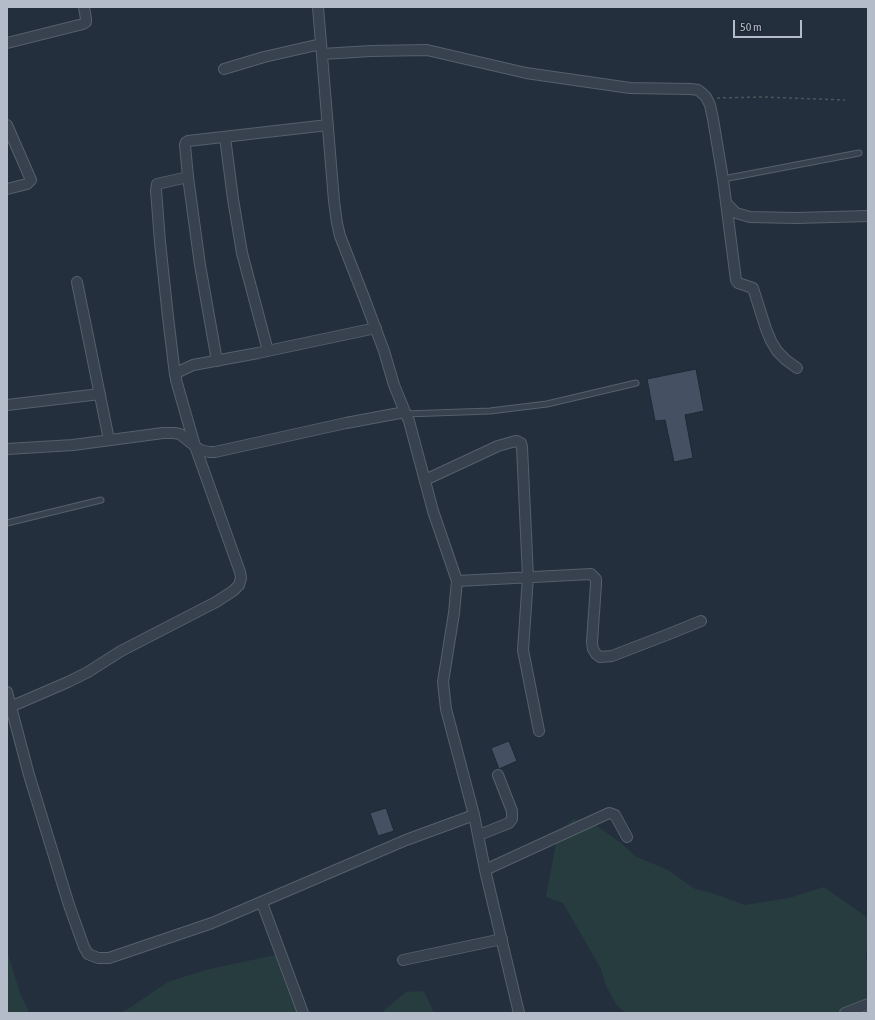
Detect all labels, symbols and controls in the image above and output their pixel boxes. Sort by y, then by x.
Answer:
scale bar [735,12,804,38]
text: 50 m [740,20,762,34]

